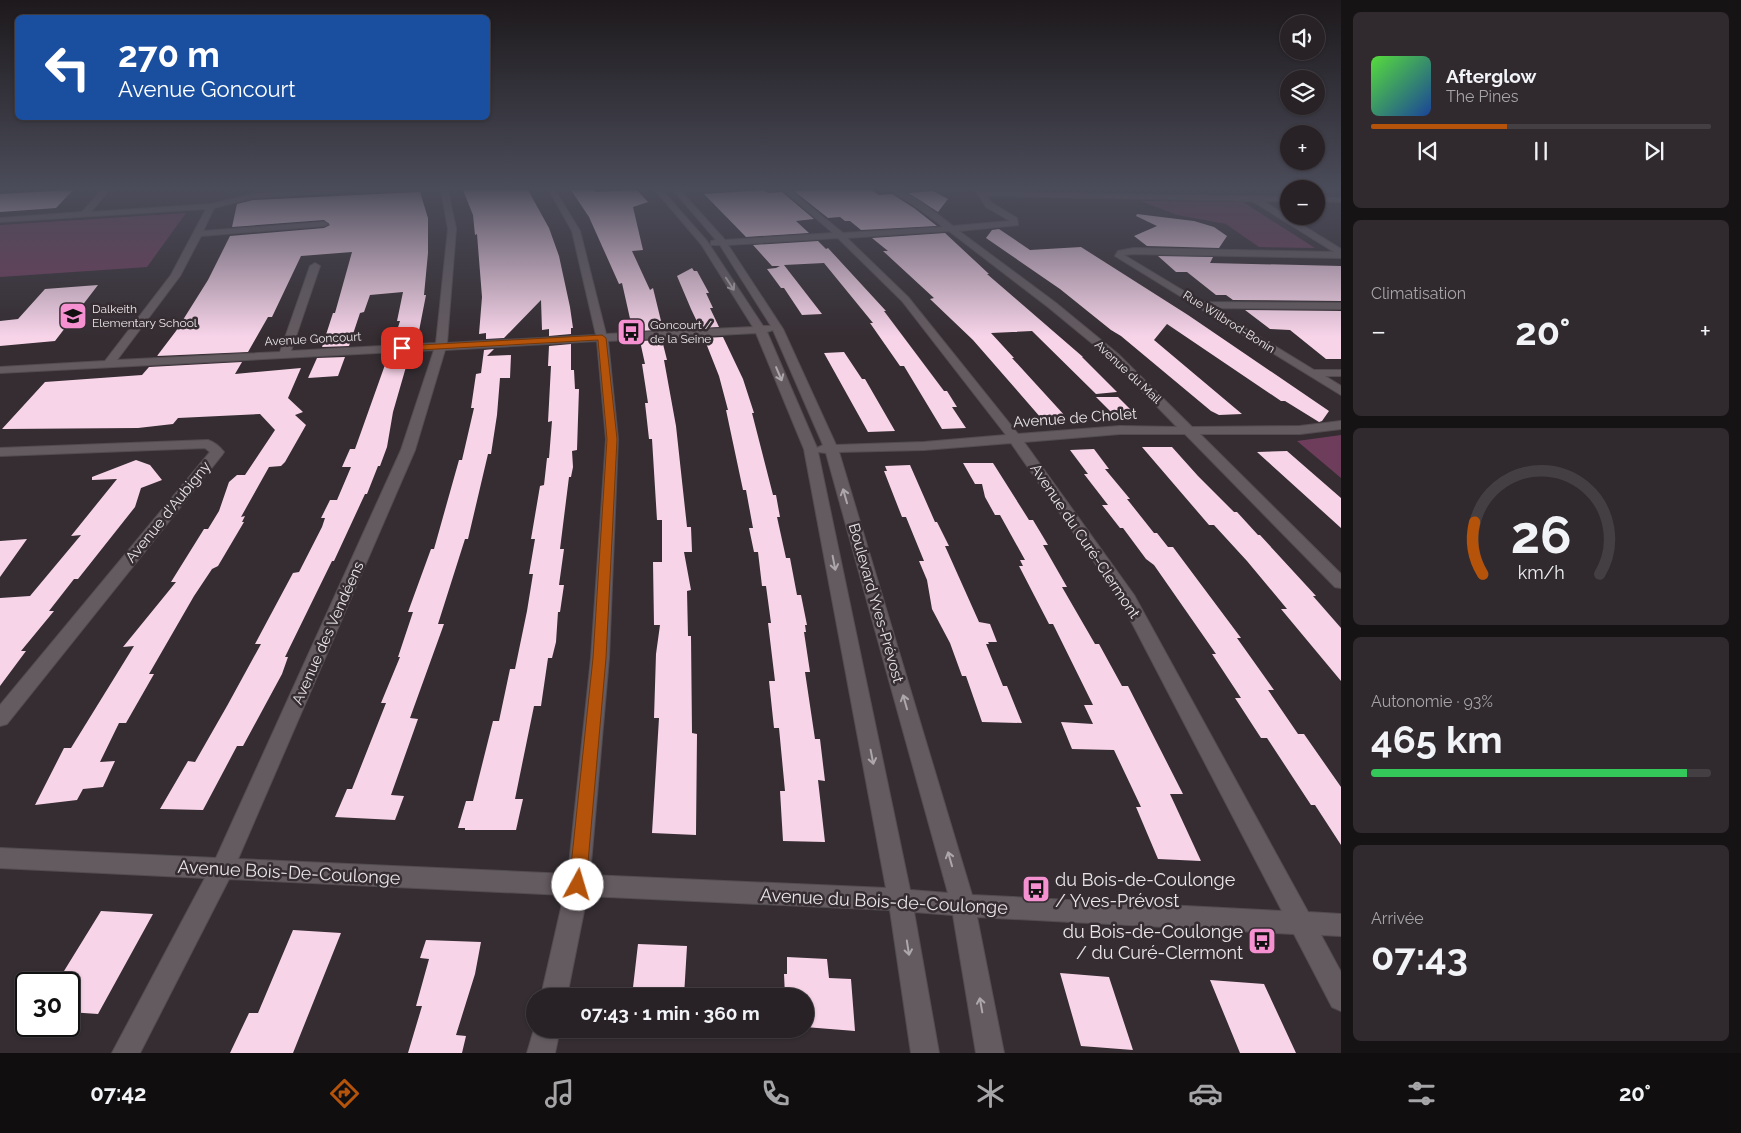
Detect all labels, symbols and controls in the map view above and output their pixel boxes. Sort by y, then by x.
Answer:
map controls [1280,15,1325,225]
button: sound [1280,15,1325,60]
text: 270 m [118,34,220,75]
icon: left [35,35,100,100]
text: Afterglow [1446,65,1536,87]
button: layers [1280,70,1325,115]
text: Avenue Goncourt [118,76,296,102]
text: The Pines [1446,87,1518,106]
button: + [1280,125,1325,170]
icon: previous [1414,137,1442,165]
icon: pause [1527,137,1555,165]
icon: next [1640,137,1668,165]
button: − [1280,180,1325,225]
one-way arrow [725,276,735,290]
text: Climatisation [1371,284,1466,303]
street label: Rue Wilbrod-Bonin [1180,288,1278,356]
school or university icon: Dalkeith Elementary School [58,301,88,331]
place label: Dalkeith Elementary School [92,302,198,330]
text: 20° [1515,309,1570,354]
text: − [1371,315,1386,348]
text: + [1699,315,1711,348]
bus stop icon: Goncourt / de la Seine [616,317,646,347]
place label: Goncourt / de la Seine [650,318,712,346]
pin [381,327,423,369]
street label: Avenue Goncourt [264,329,362,349]
icon: arrive [388,334,416,362]
street label: Avenue du Mail [1092,338,1165,407]
one-way arrow [775,366,785,381]
street label: Avenue de Cholet [1012,405,1138,431]
street label: Avenue d'Aubigny [122,458,214,566]
street label: Avenue du Curé-Clermont [1026,460,1144,622]
one-way arrow [839,488,849,504]
text: 26 [1511,504,1571,565]
street label: Boulevard Yves-Prévost [845,521,907,685]
one-way arrow [829,554,839,570]
street label: Avenue des Vendéens [288,559,368,707]
text: km/h [1517,562,1565,583]
text: Autonomie · 93% [1371,692,1493,711]
one-way arrow [899,695,909,711]
text: 465 km [1371,717,1503,762]
one-way arrow [868,748,877,764]
one-way arrow [944,851,954,867]
street label: Avenue Bois-De-Coulonge [177,856,401,888]
position arrow [551,858,603,910]
place label: du Bois-de-Coulonge / Yves-Prévost [1055,869,1236,911]
bus stop icon: du Bois-de-Coulonge / Yves-Prévost [1021,874,1051,904]
street label: Avenue du Bois-de-Coulonge [760,884,1009,918]
text: Arrivée [1371,909,1424,928]
place label: du Bois-de-Coulonge / du Curé-Clermont [1063,921,1243,963]
bus stop icon: du Bois-de-Coulonge / du Curé-Clermont [1247,926,1277,956]
text: 07:43 [1371,934,1468,979]
one-way arrow [904,940,914,956]
speed limit sign: 30 [15,972,80,1037]
one-way arrow [976,997,986,1013]
text: 07:43 · 1 min · 360 m [580,1002,760,1024]
icon: directions [327,1076,362,1111]
icon: music [542,1076,577,1111]
icon: phone [758,1076,793,1111]
icon: climate [973,1076,1008,1111]
icon: car [1188,1076,1223,1111]
icon: filters [1404,1076,1439,1111]
text: 07:42 [90,1080,146,1106]
text: 20° [1619,1080,1651,1106]

